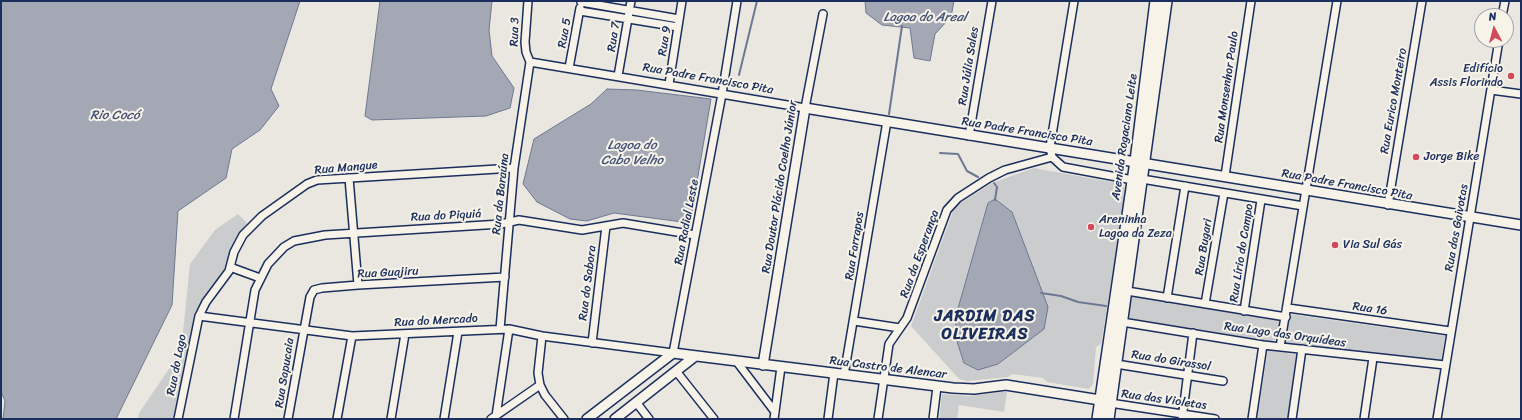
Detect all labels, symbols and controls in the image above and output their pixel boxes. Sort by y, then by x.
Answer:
text: N [1488,7,1498,26]
north arrow [1474,8,1514,48]
water label: Lagoa do Areal [883,10,967,26]
street label: Rua 3 [507,17,523,47]
street label: Rua 5 [555,17,575,49]
street label: Rua 7 [605,21,623,53]
street label: Rua 9 [656,25,674,57]
street label: Rua Júlia Sales [956,26,982,106]
street label: Rua Monsenhor Paulo [1212,30,1242,144]
street label: Rua Eurico Monteiro [1378,47,1410,155]
street label: Rua Padre Francisco Pita [642,60,774,98]
place label: Edifício Assis Florindo [1430,62,1503,90]
marker: Edifício Assis Florindo [1506,71,1516,81]
street label: Avenida Rogaciano Leite [1109,73,1141,201]
street label: Rua Doutor Plácido Coelho Júnior [759,100,801,274]
water label: Rio Cocó [90,108,140,124]
street label: Rua Padre Francisco Pita [960,115,1094,149]
water label: Lagoa do Cabo Velho [601,138,663,169]
place label: Jorge Bike [1424,150,1479,164]
marker: Jorge Bike [1411,152,1421,162]
street label: Rua da Baraúna [490,153,512,235]
street label: Rua Mangue [314,158,378,178]
street label: Rua Padre Francisco Pita [1281,166,1413,204]
street label: Rua Radial Leste [672,178,702,266]
street label: Rua das Gaivotas [1442,183,1472,273]
street label: Rua Lírio do Campo [1227,203,1257,303]
street label: Rua do Piquiá [410,207,482,225]
street label: Rua da Esperança [897,208,943,300]
street label: Rua Farrapos [842,211,868,281]
place label: Areninha Lagoa da Zeza [1099,213,1172,241]
street label: Rua Bugari [1192,218,1216,276]
marker: Areninha Lagoa da Zeza [1086,222,1096,232]
place label: Via Sul Gás [1343,238,1402,252]
marker: Via Sul Gás [1330,240,1340,250]
street label: Rua do Sabora [576,245,600,321]
street label: Rua Guajiru [357,264,419,282]
street label: Rua 16 [1352,299,1388,319]
district label: JARDIM DAS OLIVEIRAS [935,307,1035,345]
street label: Rua do Mercado [394,312,478,330]
street label: Rua Lago das Orquídeas [1223,319,1347,351]
street label: Rua do Lago [164,333,190,397]
street label: Rua Sapucaia [272,337,298,409]
street label: Rua do Girassol [1130,348,1212,374]
street label: Rua Castro de Alencar [829,354,947,382]
street label: Rua das Violetas [1121,387,1207,413]

